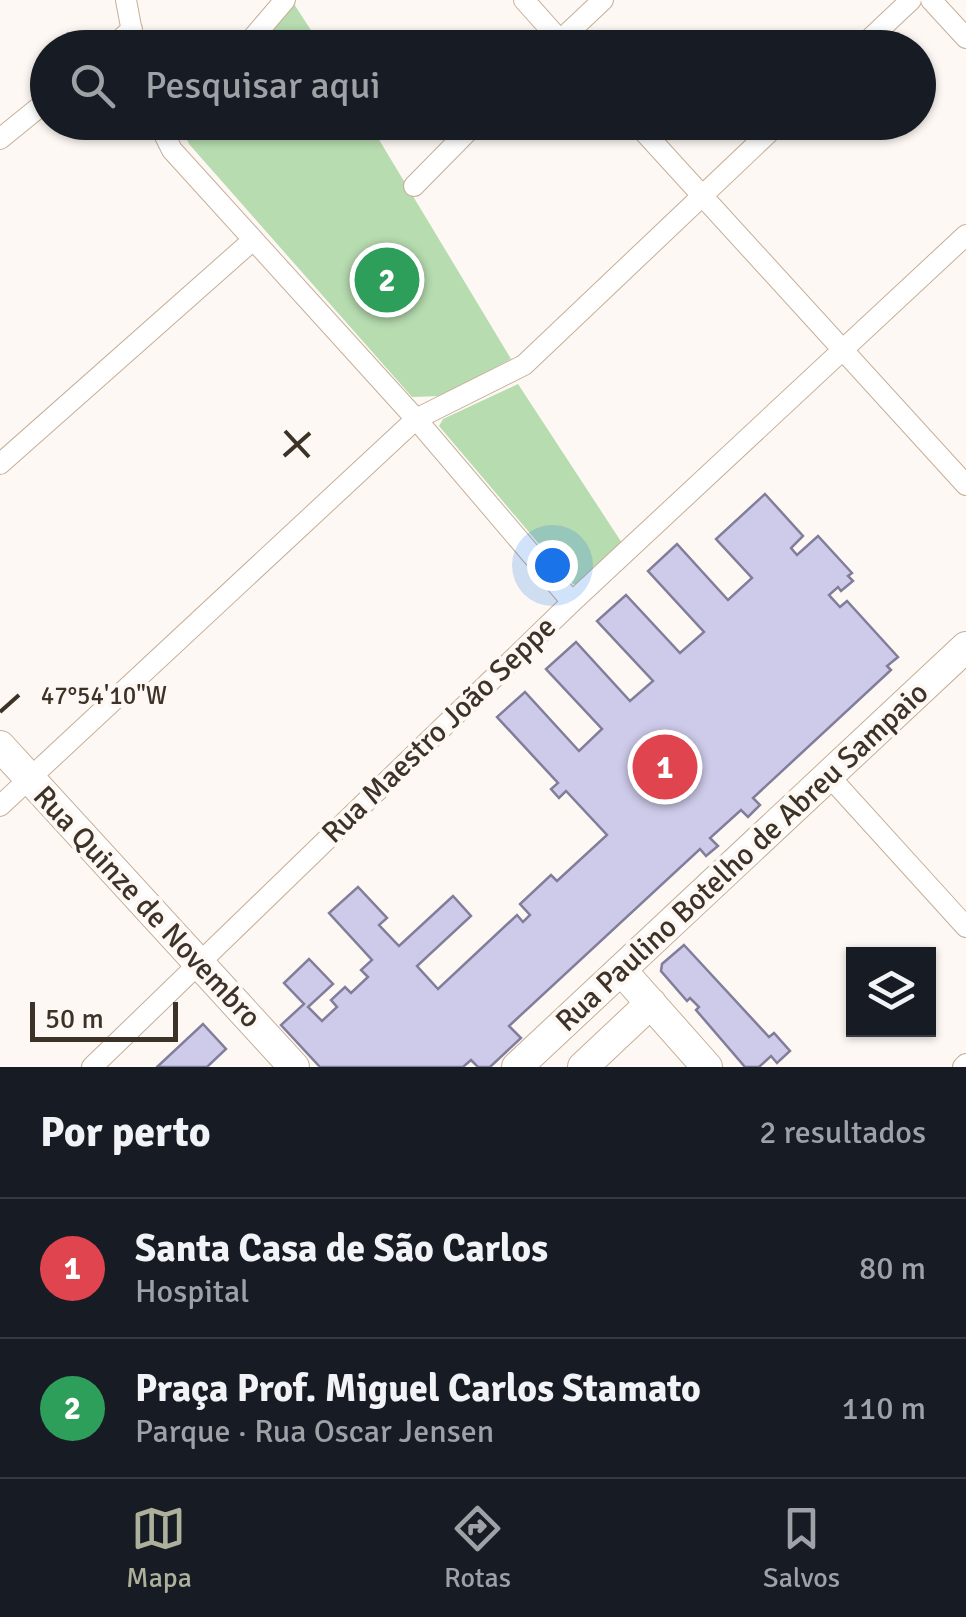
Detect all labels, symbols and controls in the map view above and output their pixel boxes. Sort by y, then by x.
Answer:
search box [30,30,936,140]
icon: search [65,58,120,113]
text: Pesquisar aqui [145,62,381,109]
pin: 2 [354,242,420,318]
your location [527,540,578,591]
street label: Rua Maestro João Seppe [314,609,564,851]
street label: Rua Paulino Botelho de Abreu Sampaio [548,674,936,1040]
text: 47°54'10"W [41,680,167,711]
pin: 1 [632,730,698,804]
street label: Rua Quinze de Novembro [25,778,269,1036]
map controls [846,947,936,1037]
button: layers [846,947,936,1037]
scale bar [30,997,178,1042]
text: 50 m [45,1002,104,1036]
text: Por perto [40,1107,211,1158]
text: 2 resultados [759,1113,926,1152]
text: Santa Casa de São Carlos [135,1225,548,1272]
text: 1 [64,1249,81,1288]
text: 80 m [859,1249,926,1288]
text: Hospital [135,1272,250,1311]
text: Praça Prof. Miguel Carlos Stamato [135,1365,701,1412]
text: 2 [64,1389,81,1428]
text: 110 m [842,1389,926,1428]
text: Parque · Rua Oscar Jensen [135,1412,494,1451]
tab: Mapa [126,1501,192,1595]
tab: Rotas [444,1501,511,1595]
tab: Salvos [763,1501,840,1595]

